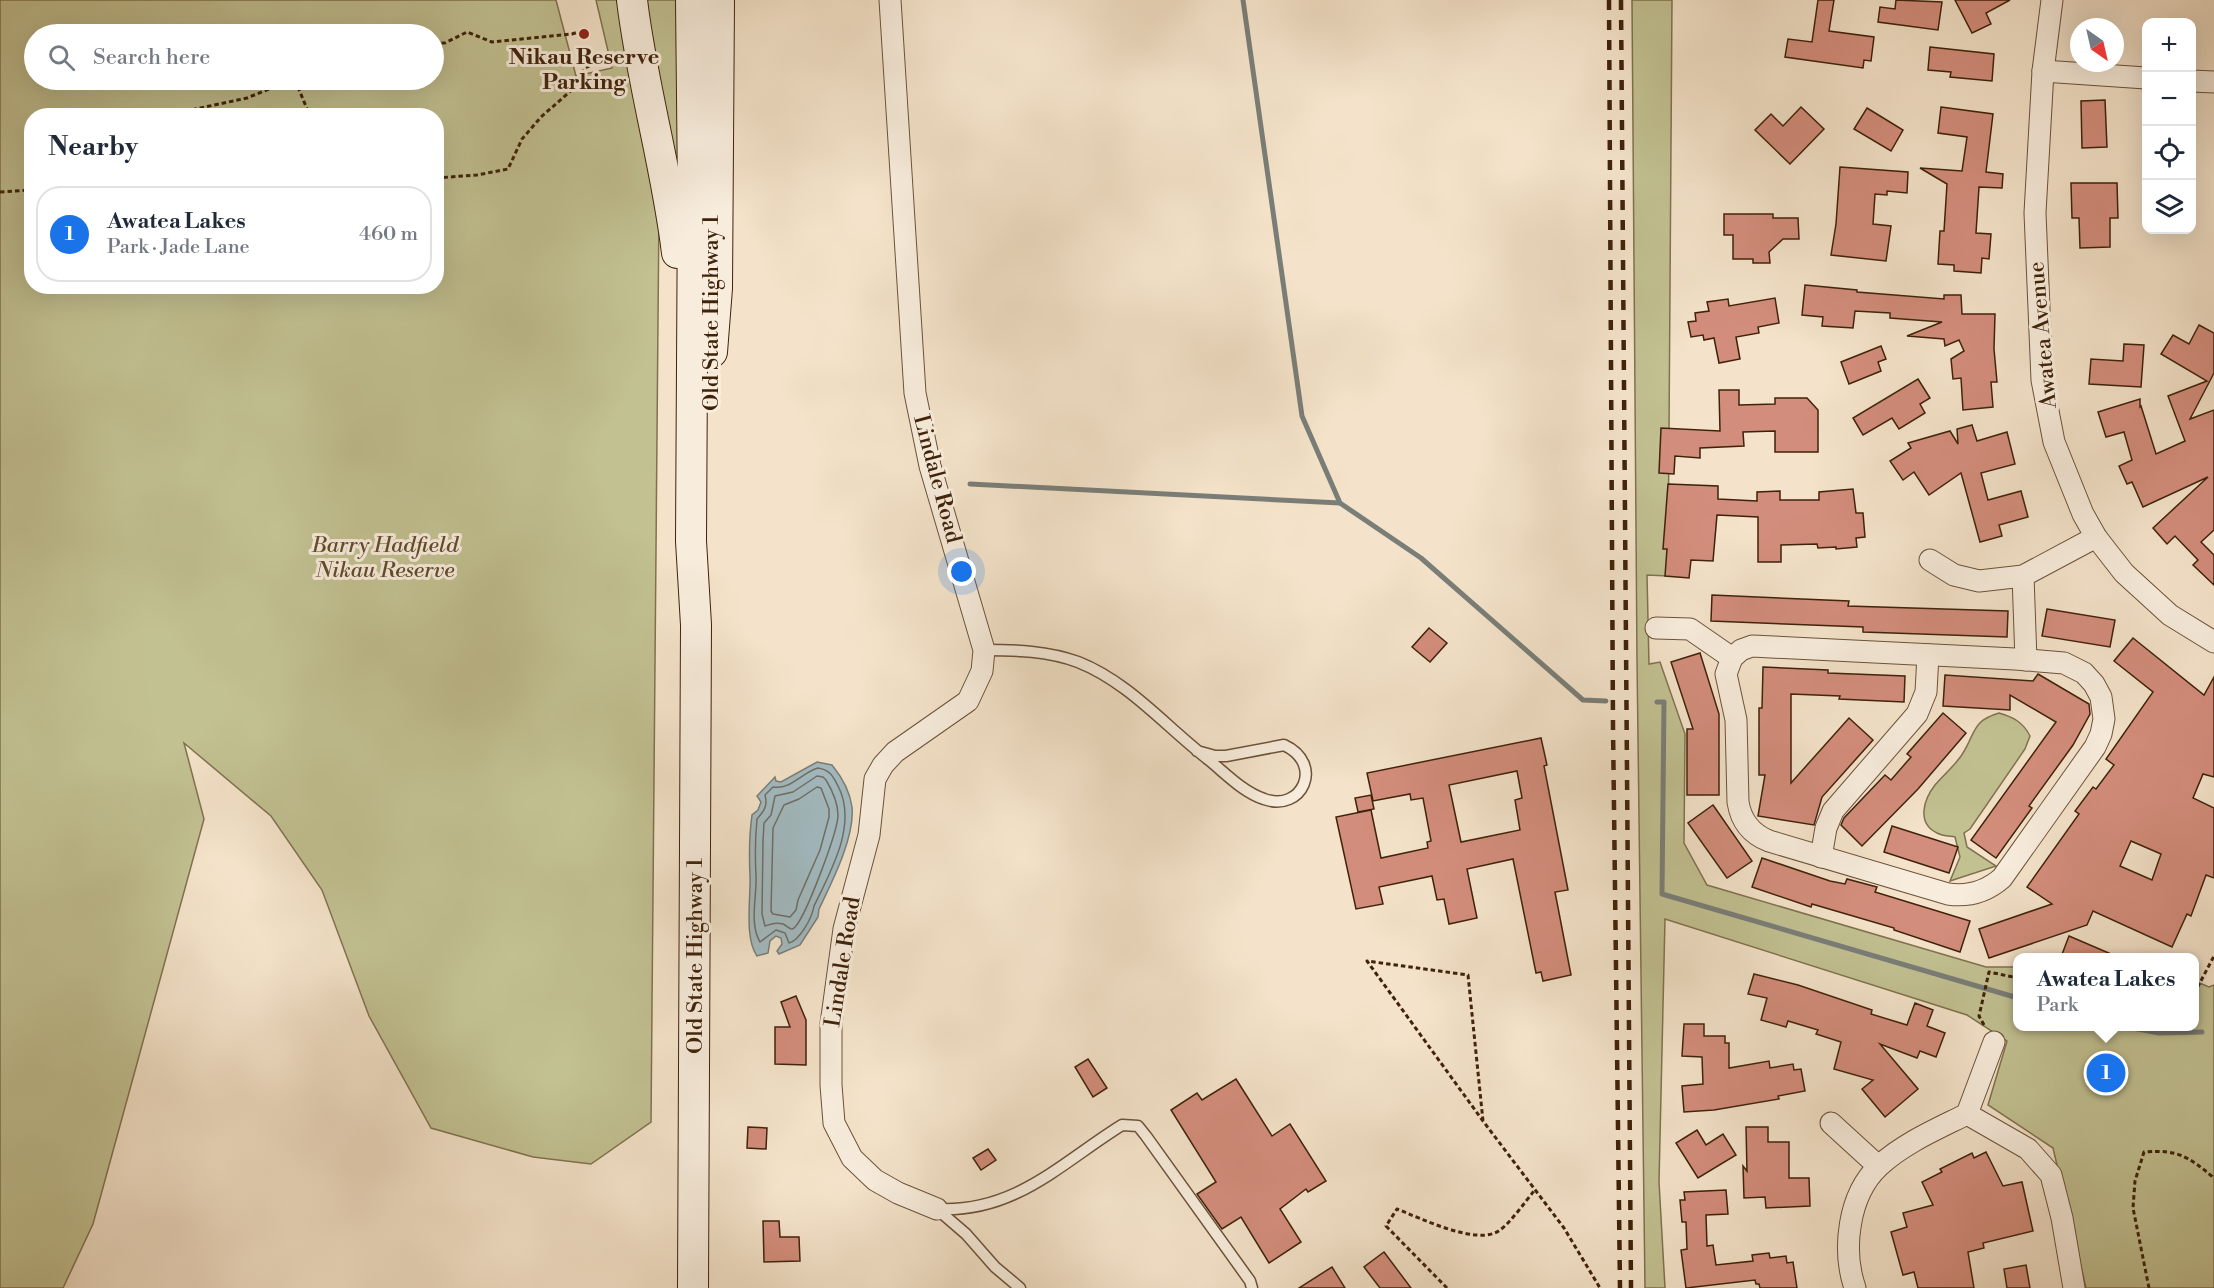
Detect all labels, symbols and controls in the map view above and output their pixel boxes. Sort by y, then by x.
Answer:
north arrow [2070,18,2124,72]
map controls [2142,18,2196,234]
button: + [2142,18,2196,72]
search box [24,24,444,90]
marker: Nikau Reserve Parking [577,27,591,41]
icon: search [45,41,78,74]
text: Search here [93,44,210,71]
place label: Nikau Reserve Parking [509,44,659,96]
button: − [2142,72,2196,126]
button: locate [2142,126,2196,180]
text: Nearby [48,131,138,163]
button: layers [2142,180,2196,234]
text: Awatea Lakes [107,208,246,235]
street label: Old State Highway 1 [698,214,725,411]
text: 1 [65,222,74,247]
text: 460 m [359,222,418,247]
text: Park · Jade Lane [107,235,250,260]
street label: Awatea Avenue [2023,260,2063,411]
street label: Lindale Road [907,412,967,547]
park label: Barry Hadfield Nikau Reserve [311,532,460,584]
your location [947,557,976,586]
street label: Old State Highway 1 [682,857,709,1054]
street label: Lindale Road [819,894,867,1029]
popup [2013,953,2199,1031]
text: Awatea Lakes [2037,966,2175,993]
text: Park [2037,993,2078,1018]
pin: 1 [2086,1050,2126,1096]

